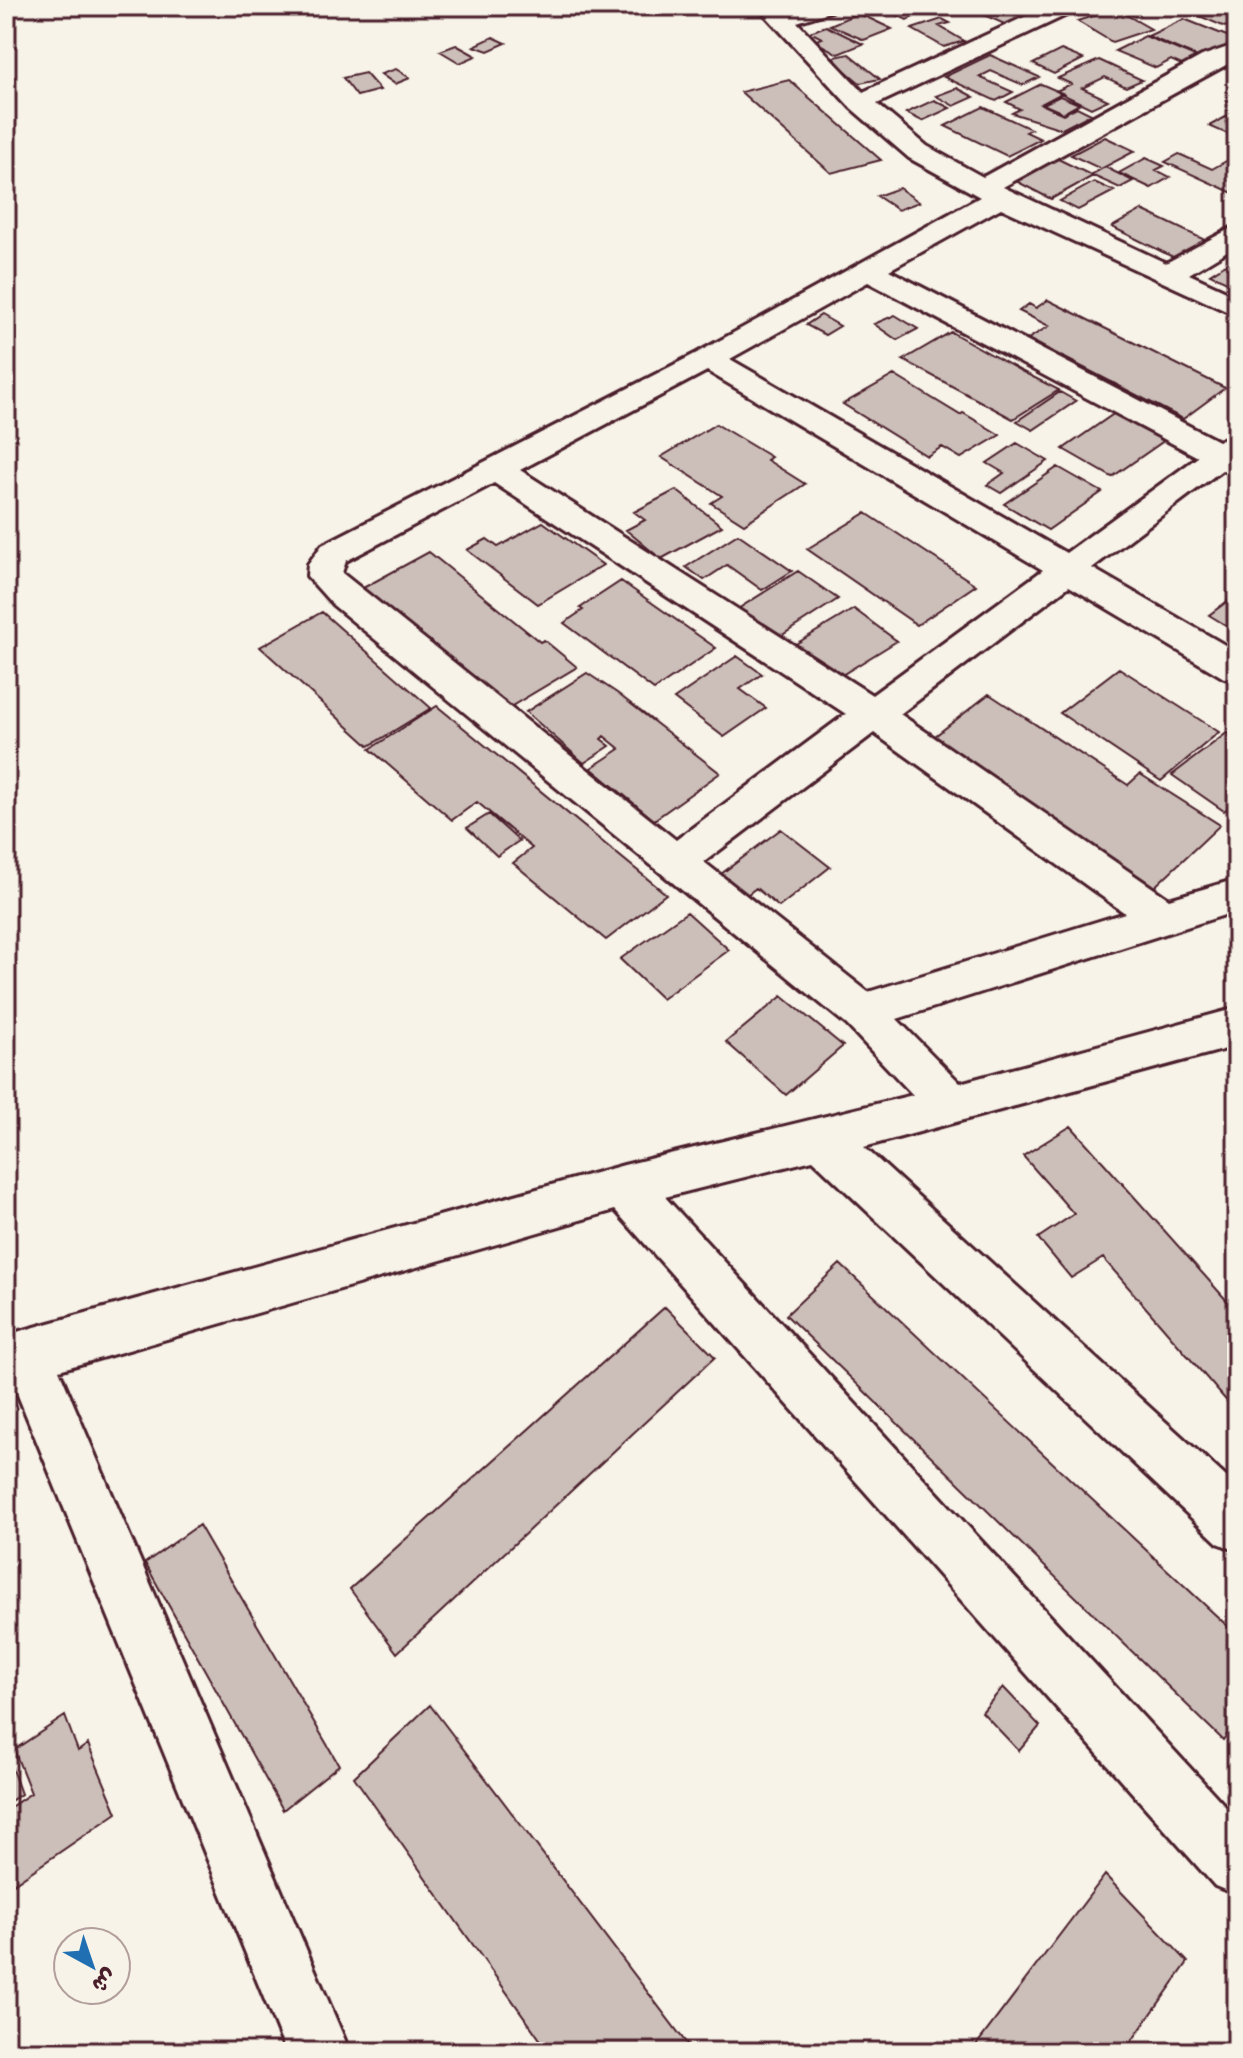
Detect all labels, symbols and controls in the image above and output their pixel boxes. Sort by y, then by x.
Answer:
north arrow [52,1926,132,2006]
text: ش [85,1961,123,2000]

